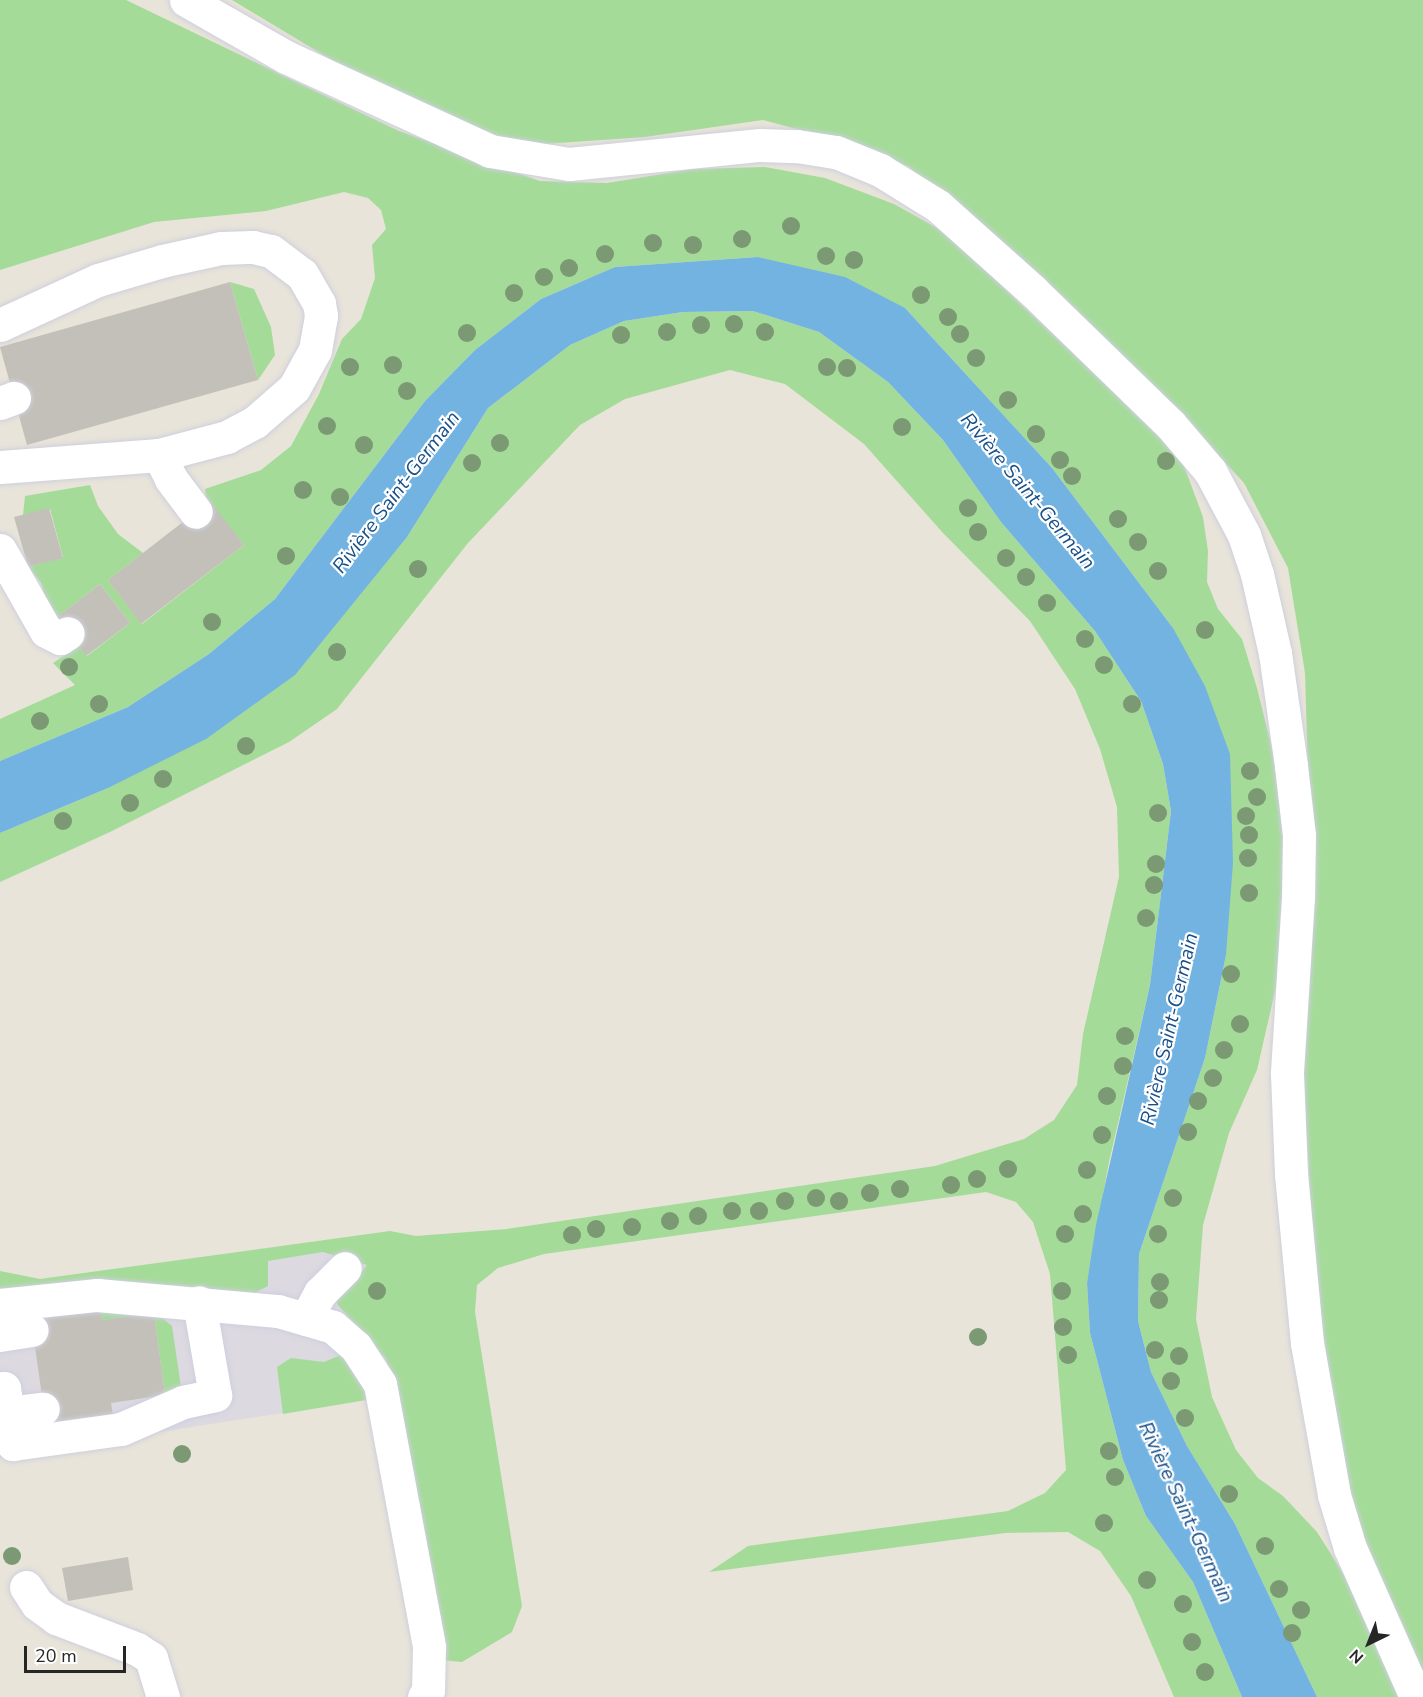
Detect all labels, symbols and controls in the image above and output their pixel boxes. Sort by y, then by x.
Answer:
water label: Rivière Saint-Germain [327,406,465,578]
water label: Rivière Saint-Germain [956,408,1100,574]
water label: Rivière Saint-Germain [1135,931,1203,1127]
water label: Rivière Saint-Germain [1134,1418,1238,1606]
north arrow [1339,1613,1399,1673]
scale bar [27,1634,129,1672]
text: 20 m [35,1644,77,1668]
text: N [1345,1644,1369,1668]

